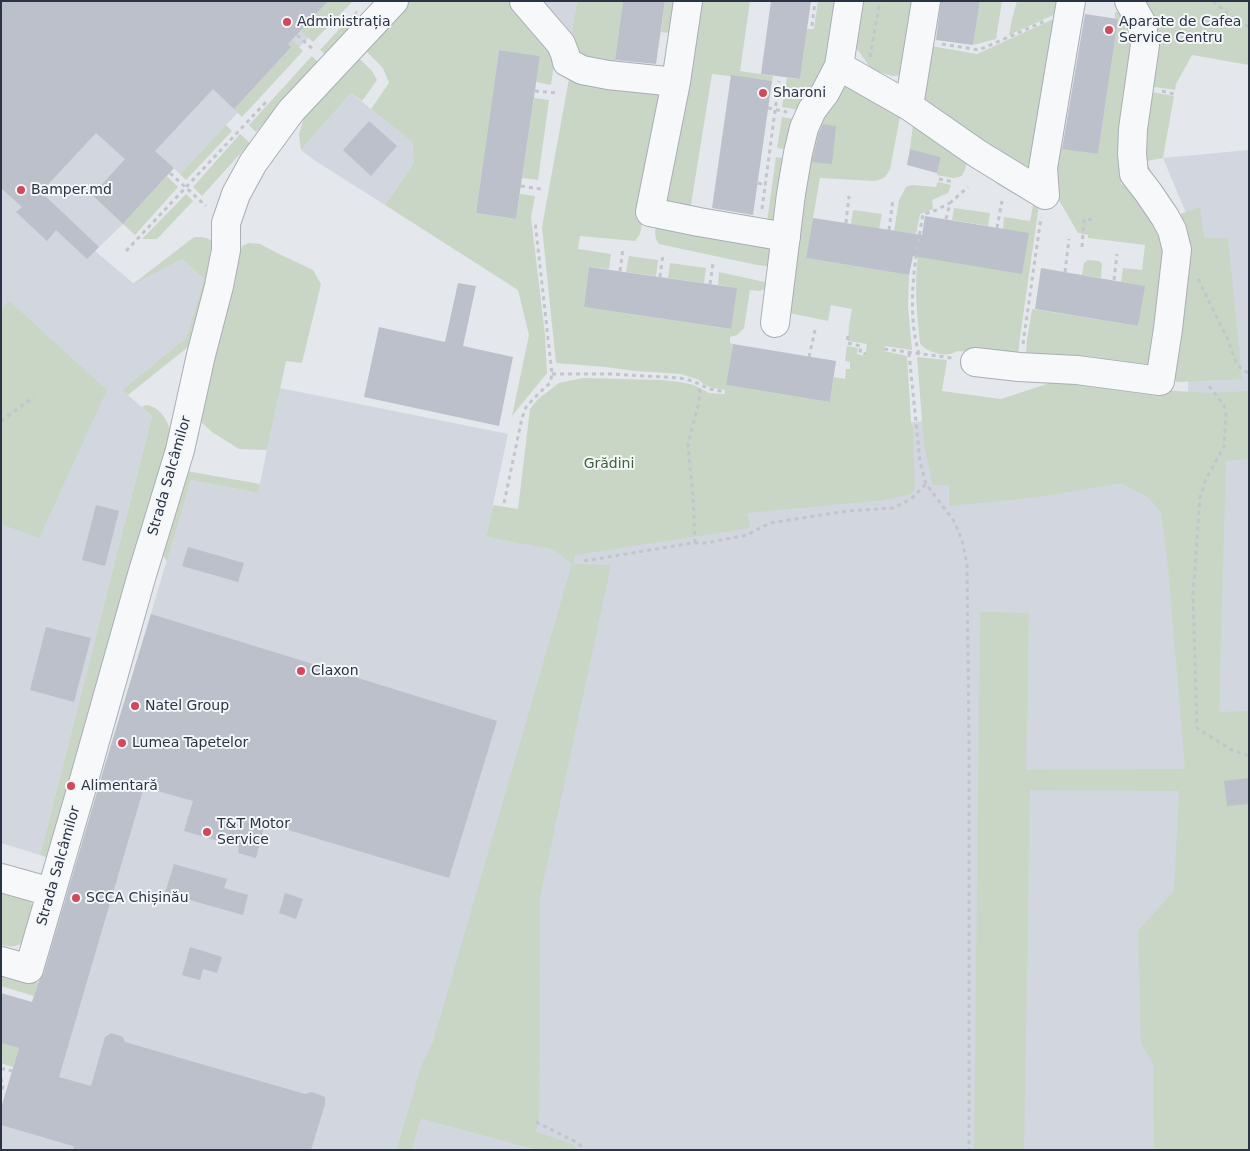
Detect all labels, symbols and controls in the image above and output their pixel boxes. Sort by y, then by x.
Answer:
place label: Administrația [297,14,391,30]
place label: Aparate de Cafea Service Centru [1119,14,1241,46]
marker: Administrația [281,16,293,28]
marker: Aparate de Cafea Service Centru [1103,24,1115,36]
place label: Sharoni [773,85,826,101]
marker: Sharoni [757,87,769,99]
place label: Bamper.md [31,182,112,198]
marker: Bamper.md [15,184,27,196]
street label: Strada Salcâmilor [145,414,195,538]
park label: Grădini [584,456,634,472]
place label: Claxon [311,663,359,679]
marker: Claxon [295,665,307,677]
place label: Natel Group [145,698,229,714]
marker: Natel Group [129,700,141,712]
place label: Lumea Tapetelor [132,735,248,751]
marker: Lumea Tapetelor [116,737,128,749]
place label: Alimentară [81,778,158,794]
marker: Alimentară [65,780,77,792]
street label: Strada Salcâmilor [34,804,84,928]
place label: T&T Motor Service [217,816,290,849]
marker: T&T Motor Service [201,826,213,838]
place label: SCCA Chișinău [86,890,189,906]
marker: SCCA Chișinău [70,892,82,904]

